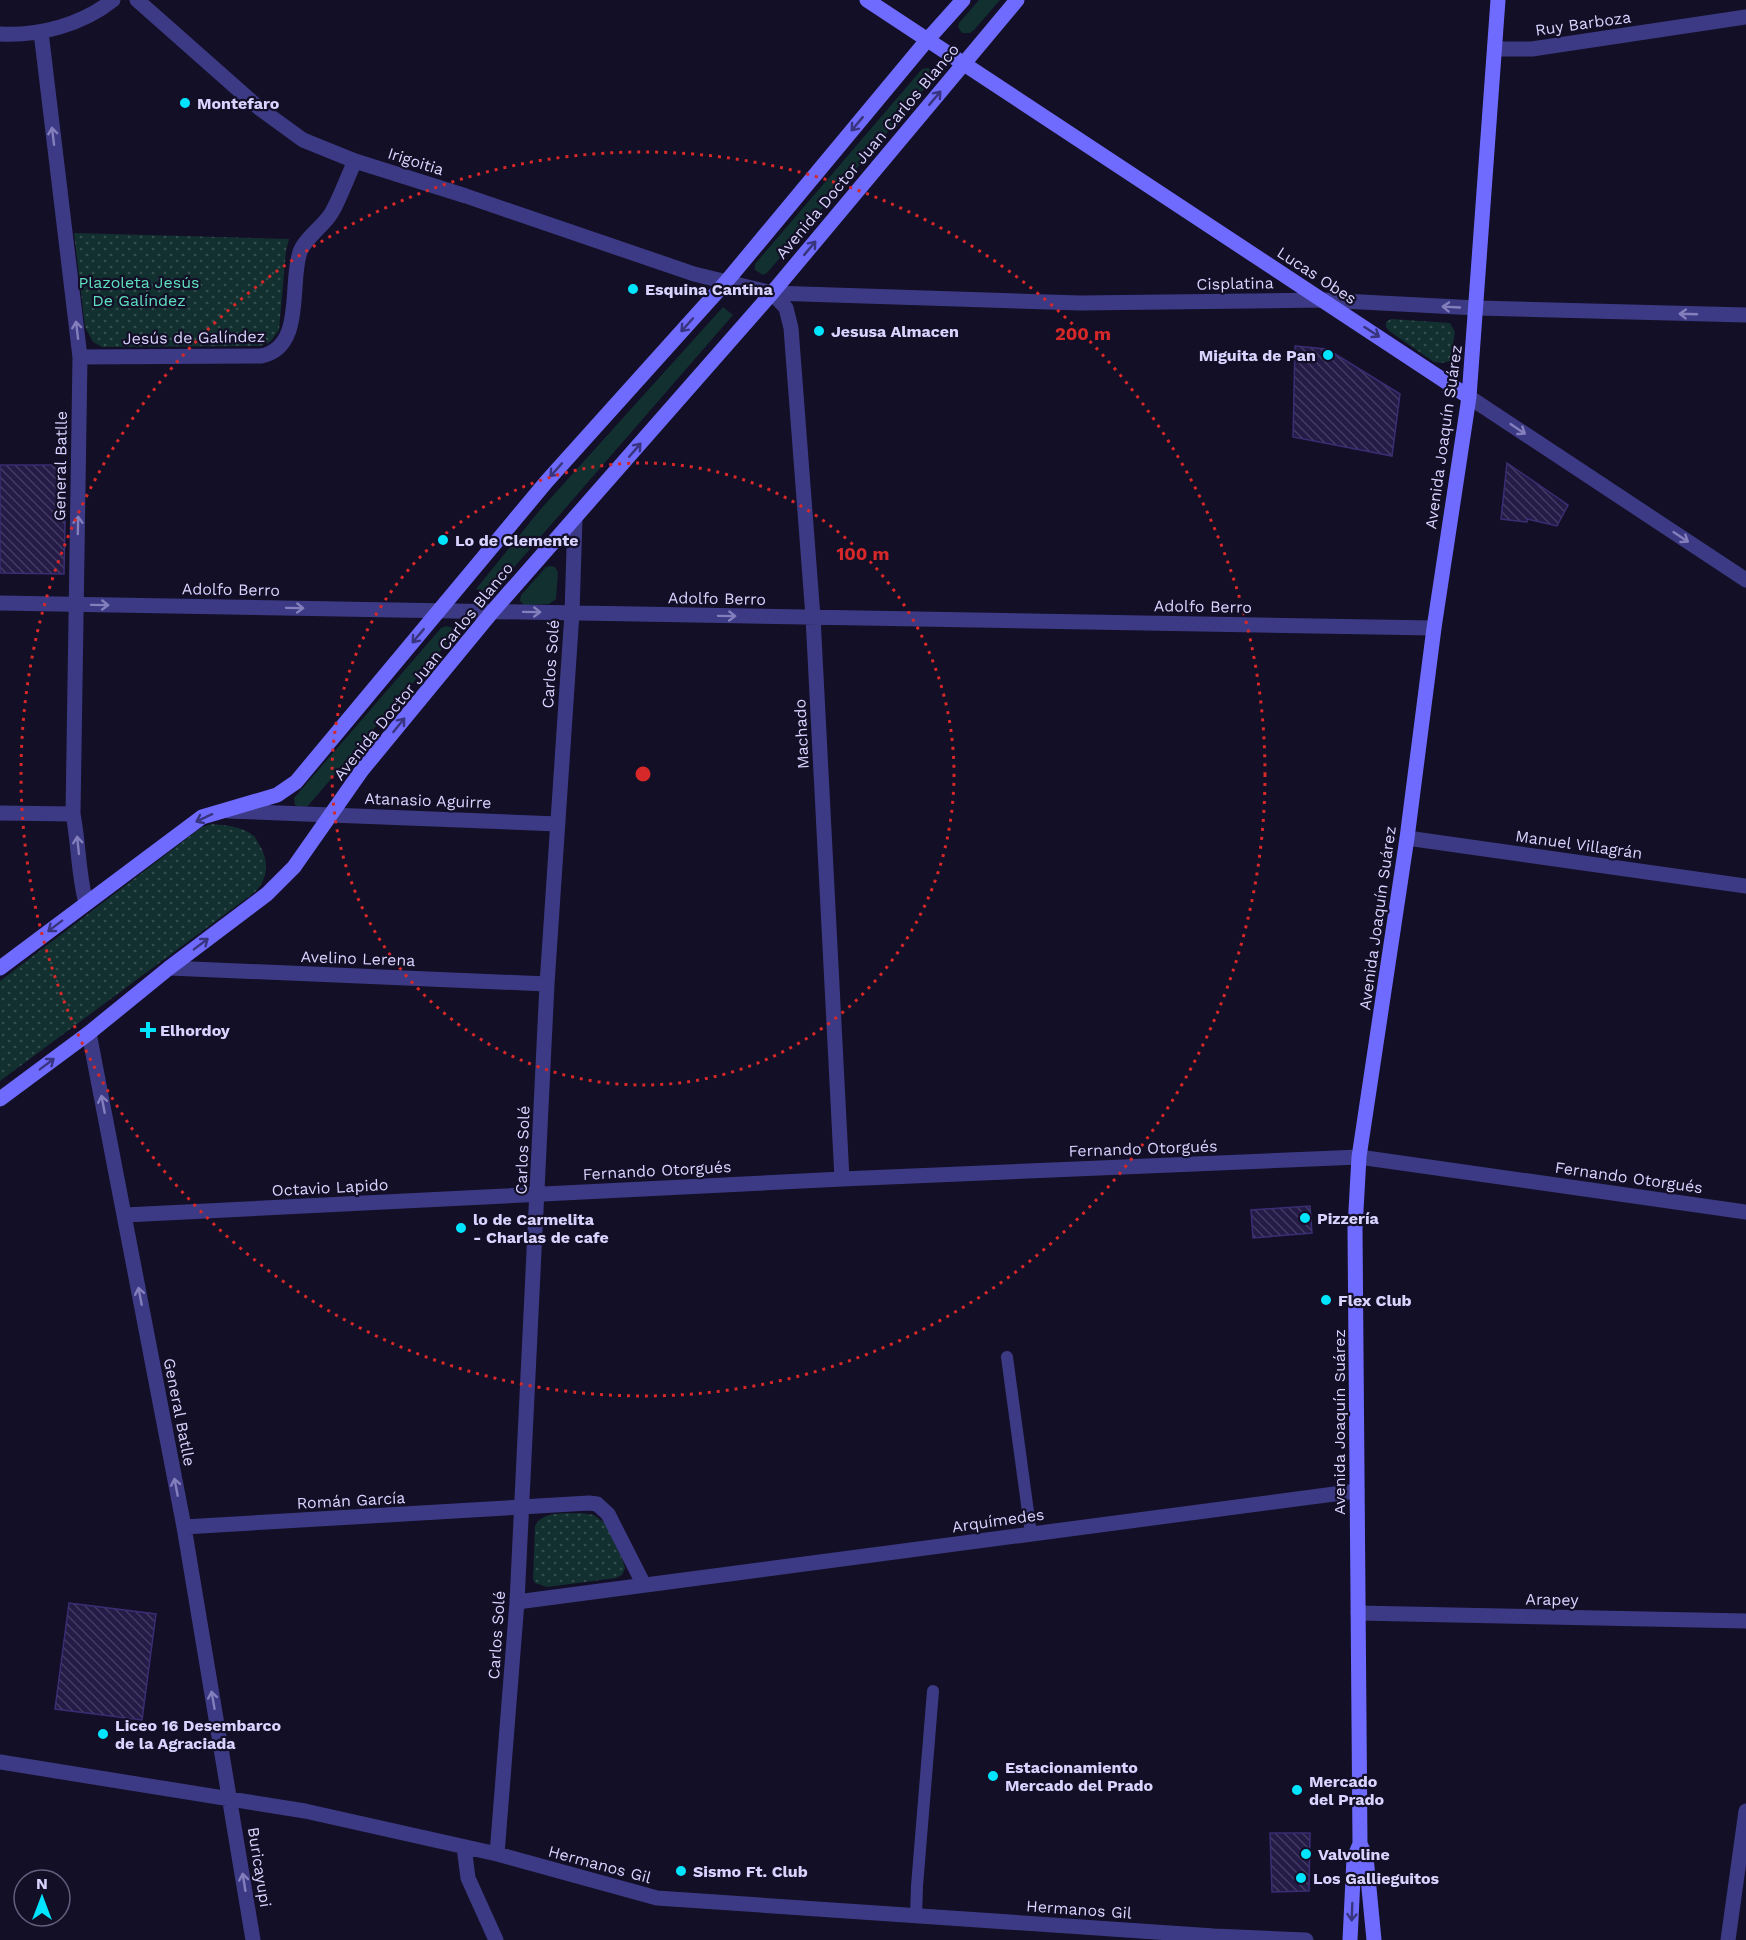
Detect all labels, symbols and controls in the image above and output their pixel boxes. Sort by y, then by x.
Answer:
street label: Ruy Barboza [1534,7,1632,40]
street label: Avenida Doctor Juan Carlos Blanco [772,40,963,263]
one-way arrow [928,90,941,106]
place label: Montefaro [197,94,280,113]
marker: Montefaro [178,96,192,110]
one-way arrow [850,116,864,131]
one-way arrow [48,127,59,147]
street label: Irigoitia [385,144,446,179]
one-way arrow [803,241,817,256]
street label: Lucas Obes [1273,243,1360,308]
park label: Plazoleta Jesús De Galíndez [79,273,199,310]
street label: Cisplatina [1196,273,1274,294]
place label: Esquina Cantina [645,280,773,299]
marker: Esquina Cantina [626,282,640,296]
one-way arrow [1441,301,1461,312]
one-way arrow [1678,308,1698,319]
one-way arrow [680,318,694,333]
one-way arrow [71,320,82,340]
place label: Jesusa Almacen [831,322,959,341]
text: 200 m [1055,323,1111,344]
marker: Jesusa Almacen [812,324,826,338]
street label: Jesús de Galíndez [123,327,265,348]
one-way arrow [1363,327,1380,339]
street label: Avenida Joaquín Suárez [1421,344,1466,530]
place label: Miguita de Pan [1199,346,1316,365]
marker: Miguita de Pan [1321,348,1335,362]
street label: General Batlle [50,411,71,521]
one-way arrow [1509,423,1526,435]
one-way arrow [628,442,642,458]
one-way arrow [549,462,563,477]
one-way arrow [72,515,84,535]
one-way arrow [1672,530,1689,543]
place label: Lo de Clemente [455,531,578,550]
marker: Lo de Clemente [436,533,450,547]
text: 100 m [836,543,890,564]
street label: Avenida Doctor Juan Carlos Blanco [330,559,517,784]
street label: Adolfo Berro [182,579,280,600]
street label: Adolfo Berro [668,588,766,609]
street label: Adolfo Berro [1154,596,1252,617]
one-way arrow [90,599,110,611]
one-way arrow [285,603,305,614]
one-way arrow [522,607,542,618]
one-way arrow [717,610,737,622]
street label: Carlos Solé [538,619,563,709]
one-way arrow [411,628,424,644]
street label: Machado [790,698,813,770]
one-way arrow [393,717,406,733]
centre of rings [633,764,653,784]
street label: Atanasio Aguirre [364,789,492,812]
one-way arrow [195,813,213,824]
street label: Avenida Joaquín Suárez [1355,825,1400,1011]
street label: Manuel Villagrán [1514,826,1644,863]
one-way arrow [72,836,83,855]
one-way arrow [48,920,64,932]
one-way arrow [192,938,208,950]
street label: Avelino Lerena [300,947,416,970]
place label: Elhordoy [160,1021,231,1040]
marker: Elhordoy [141,1023,155,1037]
one-way arrow [39,1058,55,1071]
one-way arrow [97,1095,108,1115]
street label: Carlos Solé [511,1105,534,1195]
street label: Fernando Otorgués [1068,1136,1218,1161]
street label: Fernando Otorgués [582,1157,732,1184]
street label: Fernando Otorgués [1554,1158,1704,1197]
street label: Octavio Lapido [271,1175,389,1200]
place label: Pizzería [1317,1209,1380,1228]
place label: lo de Carmelita - Charlas de cafe [473,1210,609,1247]
marker: Pizzería [1298,1211,1312,1225]
marker: lo de Carmelita - Charlas de cafe [454,1221,468,1235]
one-way arrow [134,1286,145,1306]
place label: Flex Club [1338,1291,1412,1310]
marker: Flex Club [1319,1293,1333,1307]
street label: Avenida Joaquín Suárez [1330,1329,1349,1515]
street label: General Batlle [160,1356,199,1468]
one-way arrow [170,1478,181,1498]
street label: Román García [296,1488,406,1513]
street label: Arquímedes [951,1505,1046,1536]
street label: Carlos Solé [484,1590,509,1680]
street label: Arapey [1525,1590,1579,1609]
one-way arrow [208,1691,219,1710]
place label: Liceo 16 Desembarco de la Agraciada [115,1716,282,1753]
marker: Liceo 16 Desembarco de la Agraciada [96,1727,110,1741]
place label: Estacionamiento Mercado del Prado [1005,1758,1154,1795]
marker: Estacionamiento Mercado del Prado [986,1769,1000,1783]
place label: Mercado del Prado [1309,1772,1385,1809]
marker: Mercado del Prado [1290,1783,1304,1797]
street label: Buricayupi [244,1826,275,1909]
street label: Hermanos Gil [546,1842,654,1887]
place label: Valvoline [1318,1845,1390,1864]
marker: Valvoline [1299,1847,1313,1861]
place label: Sismo Ft. Club [693,1862,808,1881]
marker: Sismo Ft. Club [674,1864,688,1878]
north arrow [12,1868,72,1928]
place label: Los Gallieguitos [1313,1869,1440,1888]
marker: Los Gallieguitos [1294,1871,1308,1885]
one-way arrow [238,1873,249,1893]
text: N [36,1874,48,1893]
street label: Hermanos Gil [1026,1896,1133,1923]
one-way arrow [1346,1902,1357,1922]

